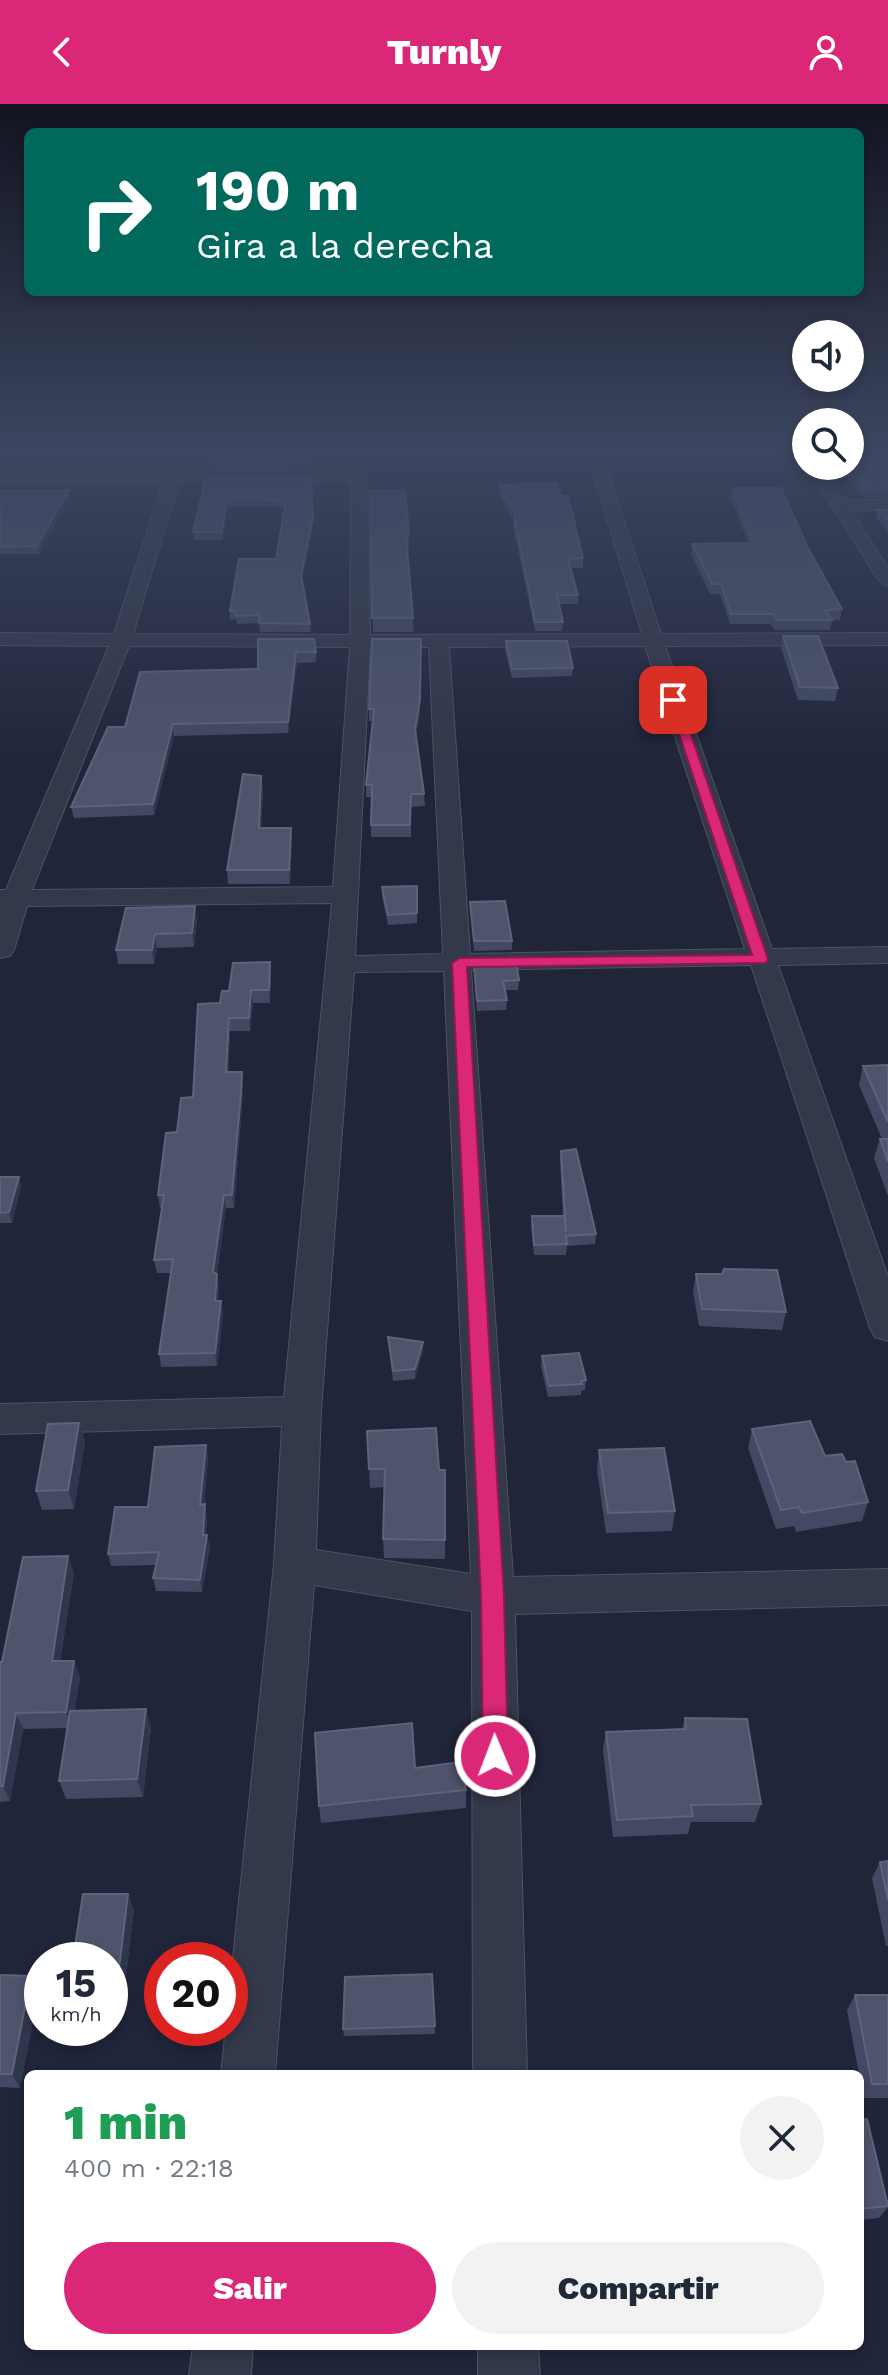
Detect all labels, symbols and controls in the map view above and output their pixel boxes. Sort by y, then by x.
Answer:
icon: back [40,30,84,74]
icon: person [804,30,848,74]
text: Turnly [387,31,501,73]
text: 190 m [196,158,359,224]
icon: right [64,160,168,264]
text: Gira a la derecha [196,225,493,267]
map controls [792,320,864,480]
button: sound [792,320,864,392]
button: search [792,408,864,480]
pin [639,666,707,734]
icon: arrive [651,678,695,722]
position arrow [453,1714,537,1798]
speed limit sign: 20 [144,1942,248,2046]
text: 15 [56,1960,96,2007]
text: km/h [50,2002,102,2026]
text: 1 min [64,2094,187,2151]
button: close [740,2096,824,2180]
text: 400 m · 22:18 [64,2153,234,2183]
button: Salir [64,2242,436,2334]
button: Compartir [452,2242,824,2334]

